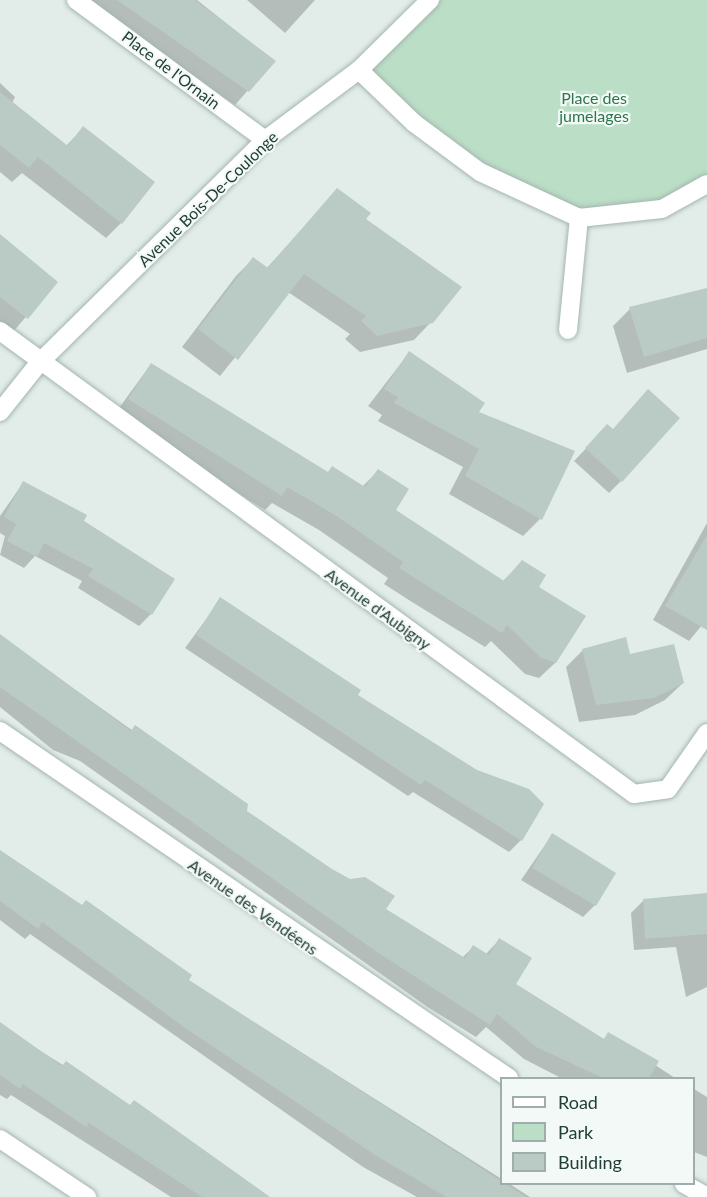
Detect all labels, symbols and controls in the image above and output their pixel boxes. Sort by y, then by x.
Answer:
street label: Place de l'Ornain [118,27,224,113]
park label: Place des jumelages [559,88,629,126]
street label: Avenue Bois-De-Coulonge [134,127,282,271]
street label: Avenue d'Aubigny [321,564,435,654]
street label: Avenue des Vendéens [184,855,322,959]
legend [500,1077,695,1185]
text: Road [558,1091,598,1113]
text: Park [558,1121,593,1143]
text: Building [558,1151,622,1173]

